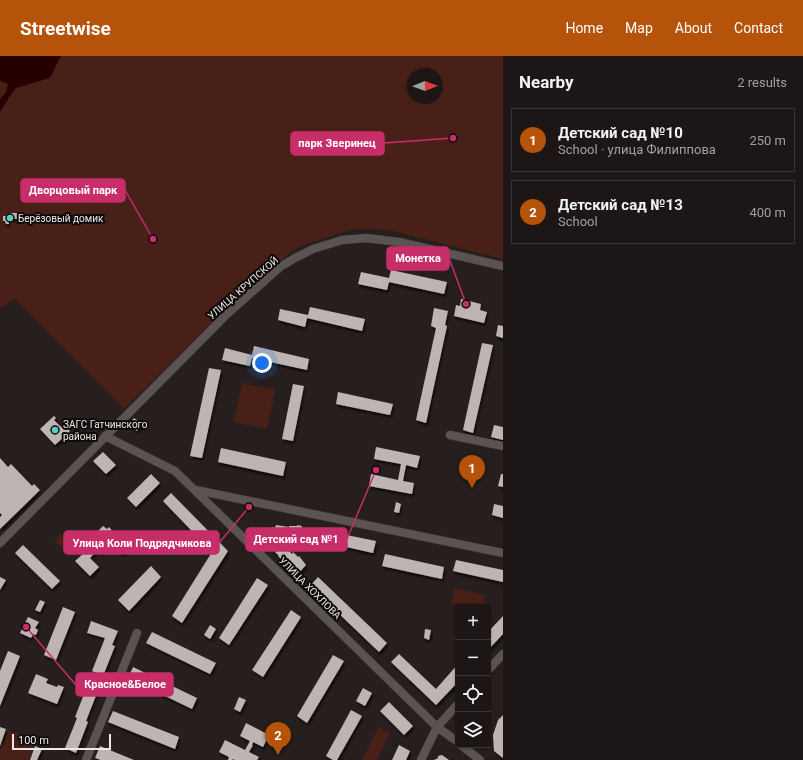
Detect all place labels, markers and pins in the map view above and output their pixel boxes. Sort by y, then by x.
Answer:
callout: парк Зверинец [291,132,384,155]
callout: Дворцовый парк [21,179,125,202]
marker: Берёзовый домик [5,213,15,223]
place label: Берёзовый домик [18,213,104,224]
callout: Монетка [387,247,449,270]
place label: ЗАГС Гатчинского района [63,419,148,442]
marker: ЗАГС Гатчинского района [50,425,60,435]
pin: 1 [459,455,485,488]
callout: Детский сад №1 [246,528,347,551]
callout: Улица Коли Подрядчикова [64,531,219,554]
callout: Красное&Белое [76,673,173,696]
pin: 2 [265,722,291,755]

